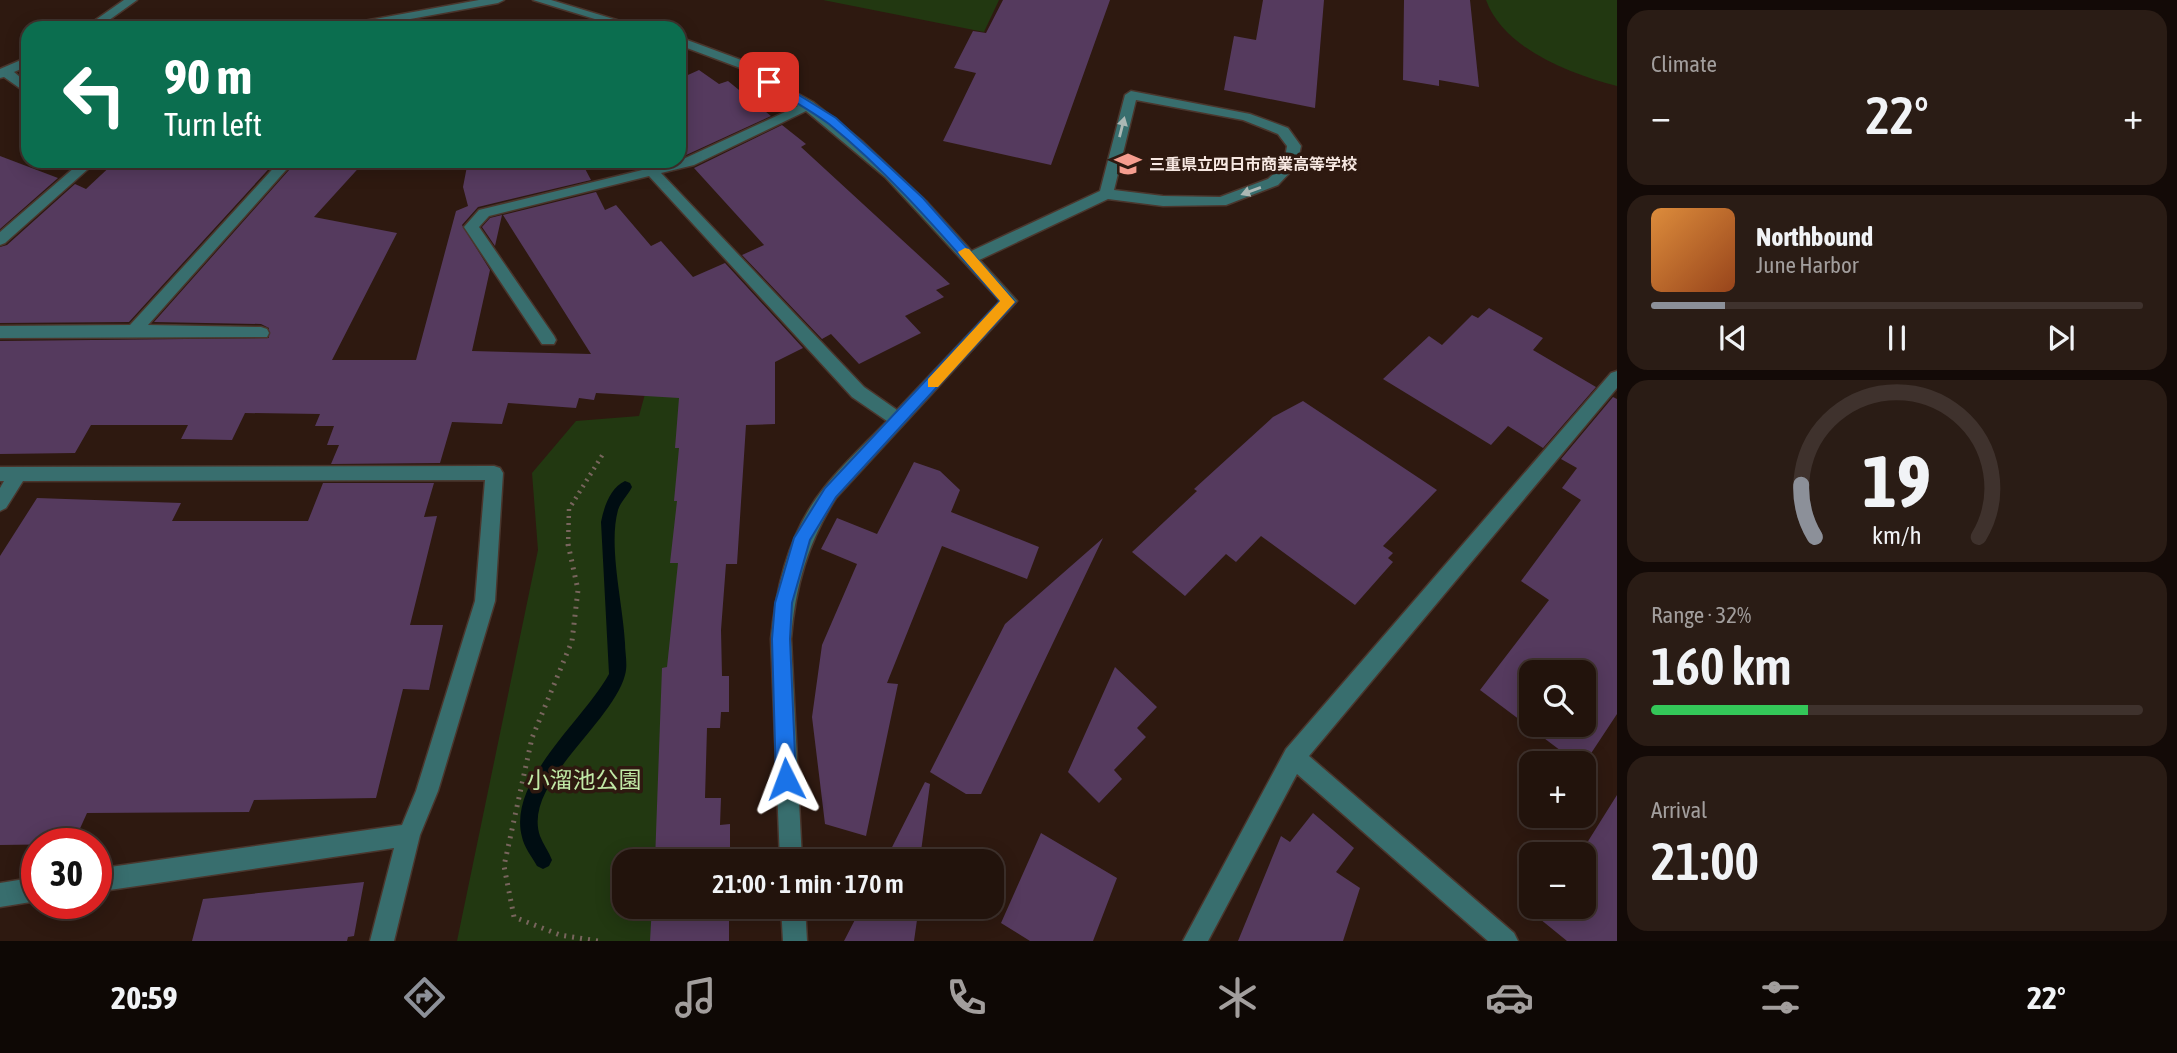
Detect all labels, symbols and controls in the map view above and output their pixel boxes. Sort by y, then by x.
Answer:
text: 90 m [164,48,252,104]
icon: left [49,49,140,140]
text: Climate [1651,51,1717,77]
pin [739,52,799,112]
icon: arrive [750,63,788,101]
text: 22° [1865,85,1929,145]
text: − [1651,94,1671,137]
text: + [2123,94,2143,137]
text: Turn left [164,106,262,143]
one-way arrow [1117,116,1128,138]
school or university icon: 三重県立四日市商業高等学校 [1113,149,1143,179]
place label: 三重県立四日市商業高等学校 [1149,155,1357,173]
one-way arrow [1240,185,1261,196]
text: Northbound [1756,222,1873,252]
text: June Harbor [1756,252,1859,278]
icon: previous [1714,319,1752,357]
icon: pause [1878,319,1916,357]
icon: next [2042,319,2080,357]
text: 19 [1863,439,1931,522]
text: km/h [1872,520,1922,548]
text: Range · 32% [1651,602,1751,628]
text: 160 km [1651,636,1792,696]
map controls [1519,660,1596,919]
button: search [1519,660,1596,737]
position arrow [749,742,823,816]
button: + [1519,751,1596,828]
park label: 小溜池公園 [527,767,642,793]
text: Arrival [1651,797,1707,823]
speed limit sign: 30 [21,828,112,919]
text: 21:00 [1651,831,1759,891]
button: − [1519,842,1596,919]
text: 21:00 · 1 min · 170 m [712,869,904,899]
icon: directions [400,973,449,1022]
icon: music [671,973,720,1022]
icon: phone [942,973,991,1022]
icon: climate [1213,973,1262,1022]
icon: car [1485,973,1534,1022]
icon: filters [1756,973,1805,1022]
text: 20:59 [111,979,178,1016]
text: 22° [2027,979,2066,1016]

